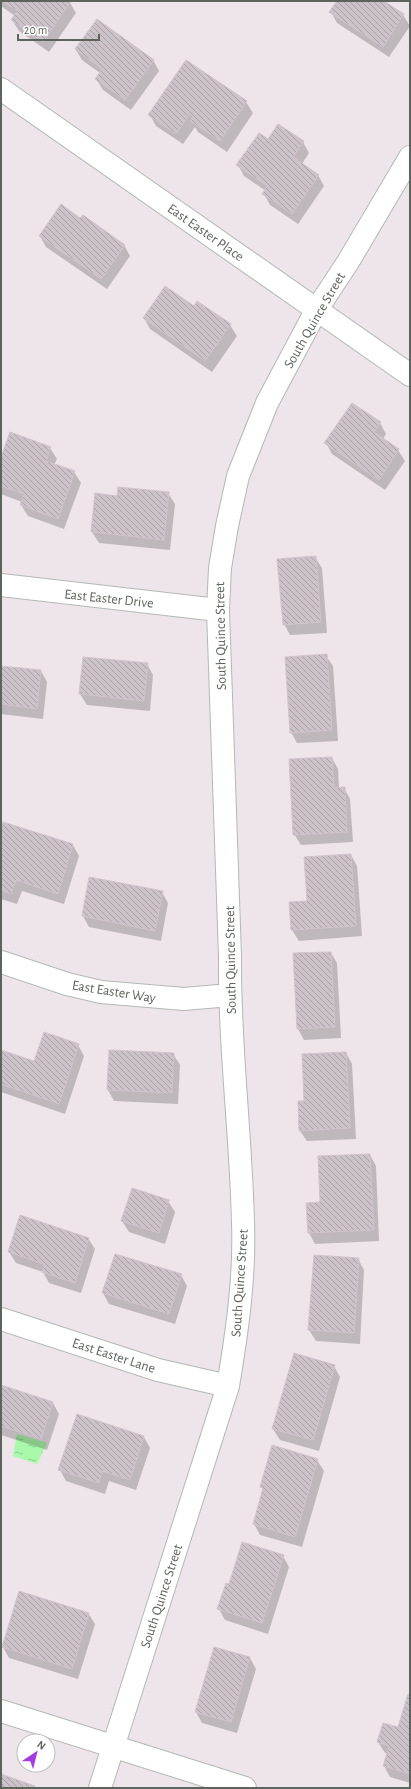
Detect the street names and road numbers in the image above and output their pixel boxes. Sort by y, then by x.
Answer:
street label: East Easter Place [165,201,246,264]
street label: South Quince Street [282,270,348,371]
street label: South Quince Street [213,581,229,690]
street label: East Easter Drive [64,587,154,611]
street label: South Quince Street [223,905,239,1014]
street label: East Easter Way [71,978,157,1006]
street label: South Quince Street [229,1228,251,1338]
street label: East Easter Lane [70,1336,157,1376]
street label: South Quince Street [139,1542,185,1650]

